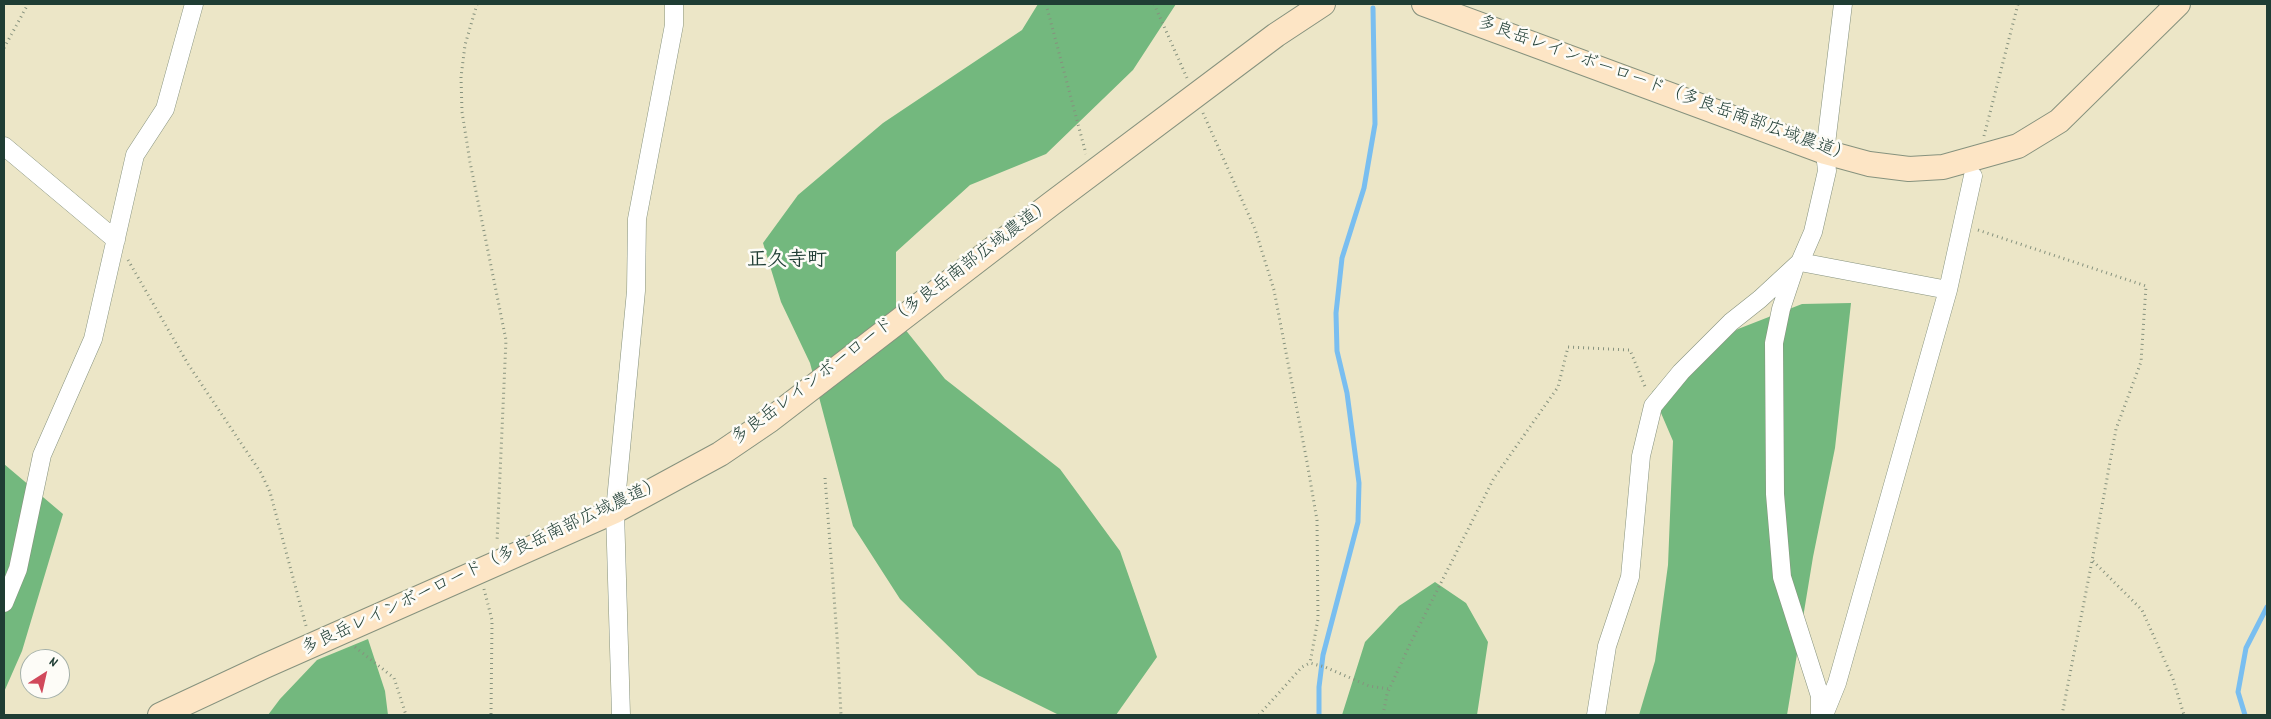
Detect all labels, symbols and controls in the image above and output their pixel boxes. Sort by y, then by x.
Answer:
street label: 多良岳レインボーロード（多良岳南部広域農道） [1474,13,1854,169]
street label: 多良岳レインボーロード（多良岳南部広域農道） [728,195,1058,451]
district label: 正久寺町 [747,250,827,274]
street label: 多良岳レインボーロード（多良岳南部広域農道） [299,475,667,661]
north arrow [20,649,70,699]
text: N [44,652,62,673]

